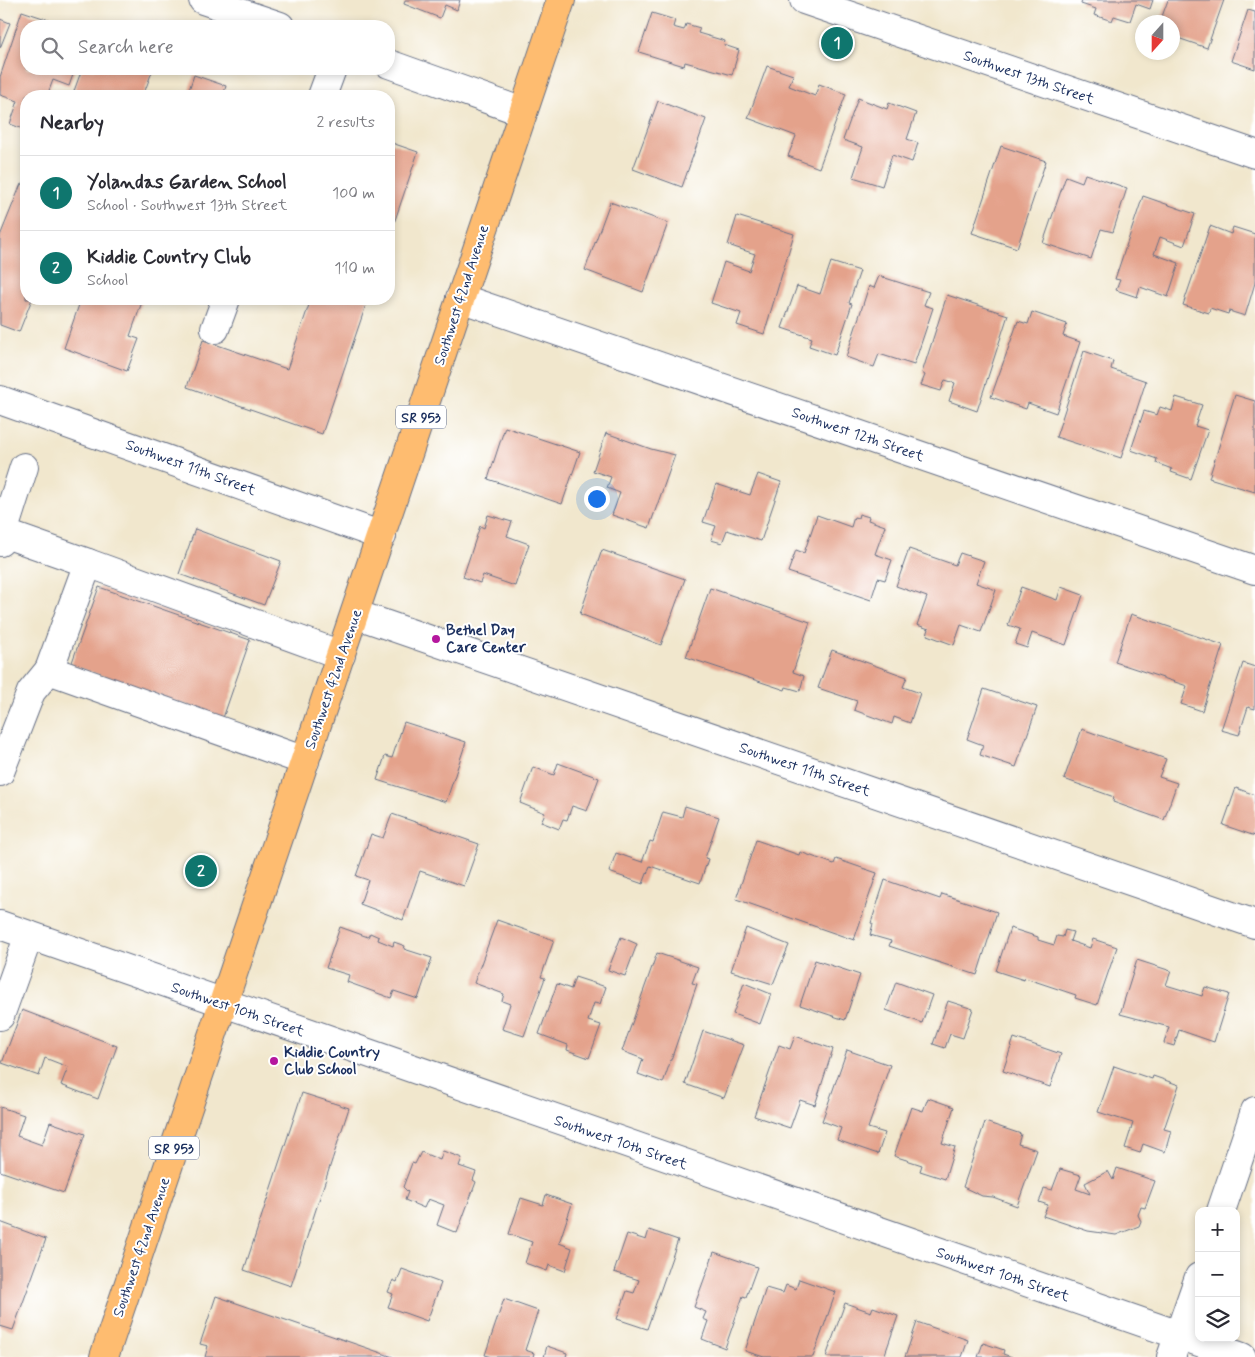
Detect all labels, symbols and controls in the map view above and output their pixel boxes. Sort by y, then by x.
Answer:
north arrow [1135,15,1180,60]
search box [20,20,395,75]
pin: 1 [821,24,853,62]
icon: search [38,34,66,62]
text: Search here [78,35,174,60]
street label: Southwest 13th Street [960,46,1097,110]
text: Nearby [40,109,104,137]
text: 2 results [317,112,375,133]
text: Yolandas Garden School [87,170,287,195]
text: 1 [52,183,60,204]
text: 100 m [332,183,375,204]
text: School · Southwest 13th Street [87,195,287,216]
street label: Southwest 42nd Avenue [430,222,494,368]
text: Kiddie Country Club [87,245,251,270]
text: 2 [52,258,60,279]
text: 110 m [334,258,375,279]
text: School [87,270,128,291]
street label: Southwest 12th Street [789,403,927,467]
road number: SR 953 [396,406,446,428]
street label: Southwest 11th Street [123,435,259,501]
your location [584,486,610,512]
street label: Southwest 42nd Avenue [301,607,367,752]
place label: Bethel Day Care Center [446,621,527,658]
marker: Bethel Day Care Center [430,633,442,645]
street label: Southwest 11th Street [736,738,873,802]
pin: 2 [185,852,217,890]
street label: Southwest 10th Street [168,978,307,1042]
place label: Kiddie Country Club School [284,1043,380,1080]
marker: Kiddie Country Club School [268,1055,280,1067]
street label: Southwest 10th Street [551,1111,690,1175]
road number: SR 953 [149,1136,199,1160]
street label: Southwest 42nd Avenue [109,1175,175,1320]
map controls [1195,1207,1240,1342]
button: + [1195,1207,1240,1252]
street label: Southwest 10th Street [933,1243,1072,1307]
button: − [1195,1252,1240,1297]
button: layers [1195,1297,1240,1342]

